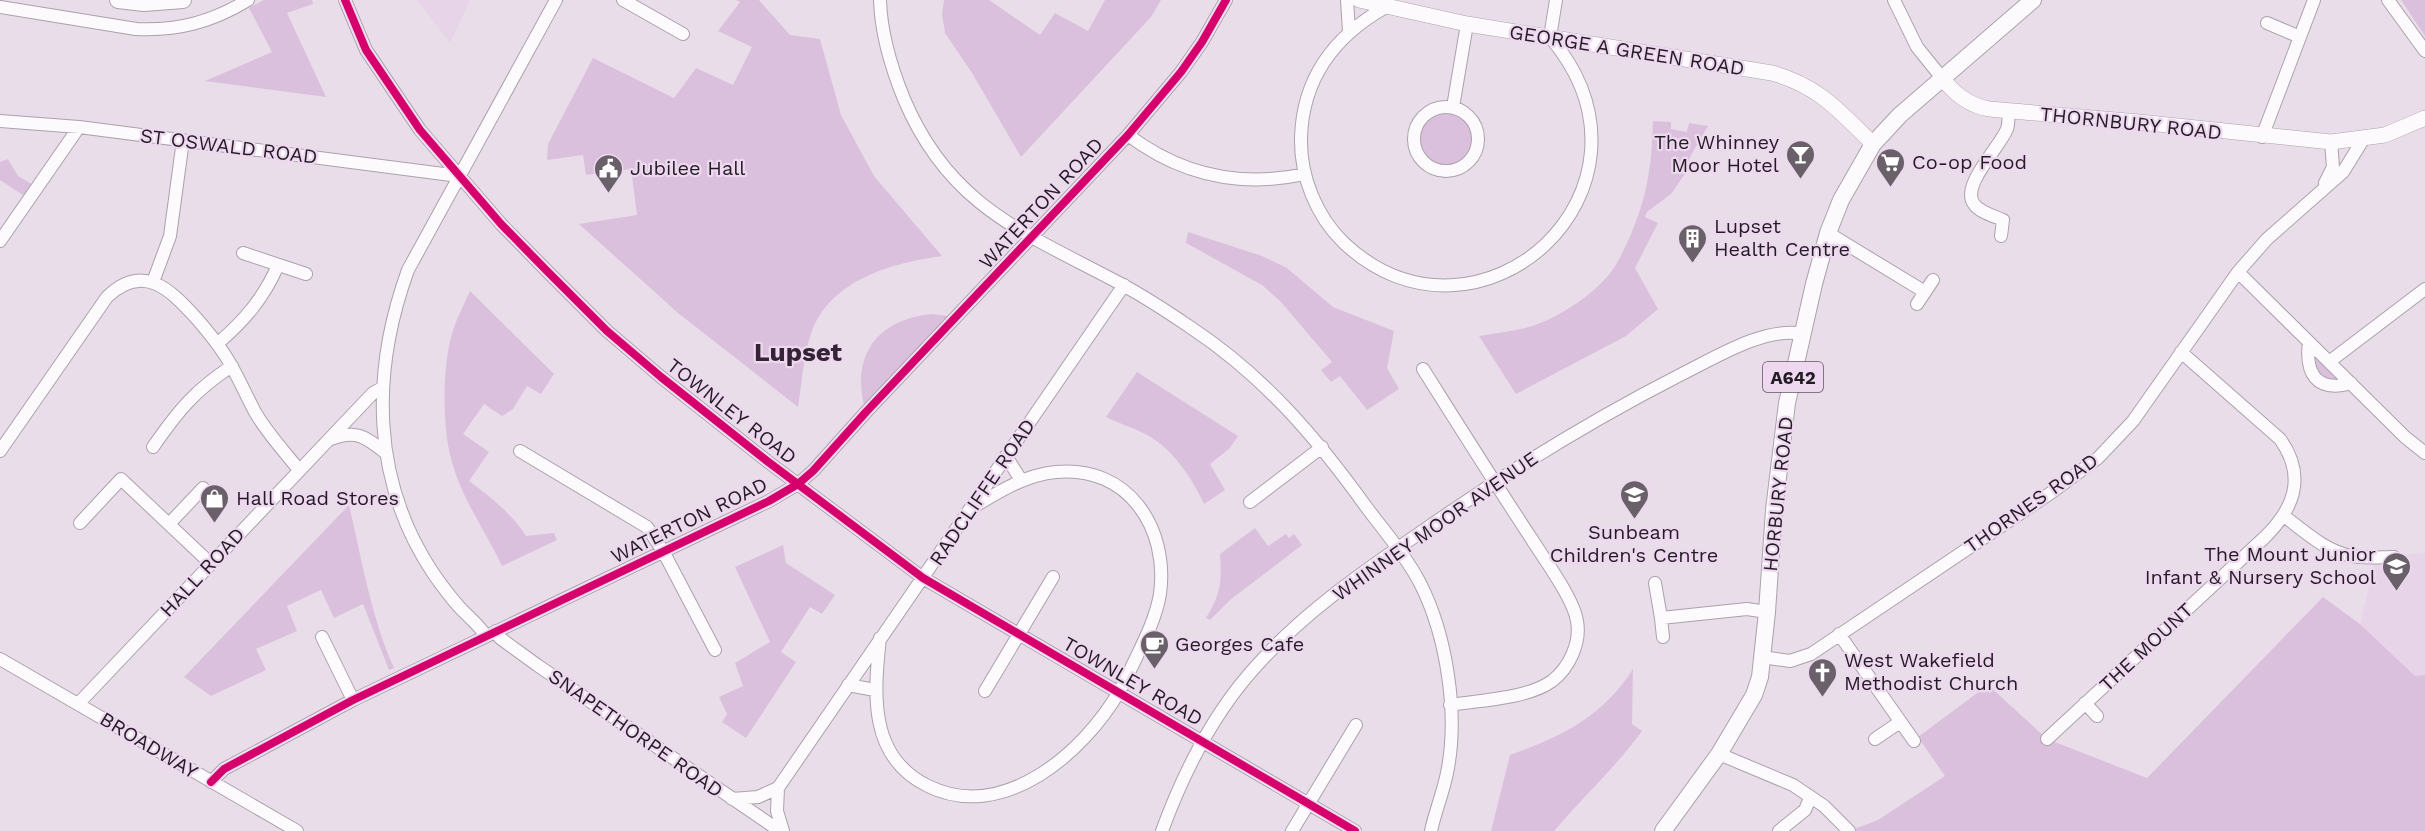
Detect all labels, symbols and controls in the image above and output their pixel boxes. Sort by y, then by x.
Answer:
street label: GEORGE A GREEN ROAD [1508,20,1746,80]
street label: THORNBURY ROAD [2039,102,2223,144]
street label: ST OSWALD ROAD [139,123,319,169]
place label: The Whinney Moor Hotel [1654,130,1780,177]
street label: WATERTON ROAD [974,132,1108,274]
bar icon: The Whinney Moor Hotel [1784,138,1816,180]
supermarket icon: Co-op Food [1875,146,1907,188]
place label: Co-op Food [1912,150,2027,174]
public building icon: Jubilee Hall [593,152,625,194]
place label: Jubilee Hall [630,156,745,180]
place label: Lupset Health Centre [1714,214,1850,261]
building icon: Lupset Health Centre [1677,222,1709,264]
district label: Lupset [754,337,843,367]
street label: TOWNLEY ROAD [662,353,802,469]
road number: A642 [1763,362,1823,392]
street label: RADCLIFFE ROAD [924,414,1040,570]
street label: HORBURY ROAD [1758,415,1798,573]
street label: WHINNEY MOOR AVENUE [1328,446,1542,606]
street label: THORNES ROAD [1960,448,2102,558]
street label: WATERTON ROAD [607,472,771,568]
school or university icon: Sunbeam Children's Centre [1618,478,1650,520]
shop icon: Hall Road Stores [199,482,231,524]
place label: Hall Road Stores [236,486,399,510]
place label: Sunbeam Children's Centre [1550,520,1718,567]
street label: HALL ROAD [155,522,249,622]
place label: The Mount Junior Infant & Nursery School [2145,542,2376,589]
school or university icon: The Mount Junior Infant & Nursery School [2381,550,2413,592]
street label: THE MOUNT [2094,598,2198,696]
cafe icon: Georges Cafe [1138,628,1170,670]
street label: TOWNLEY ROAD [1059,631,1207,731]
place label: Georges Cafe [1175,632,1304,656]
place label: West Wakefield Methodist Church [1844,648,2018,695]
church icon: West Wakefield Methodist Church [1807,656,1839,698]
street label: SNAPETHORPE ROAD [544,664,728,802]
street label: BROADWAY [96,706,203,784]

